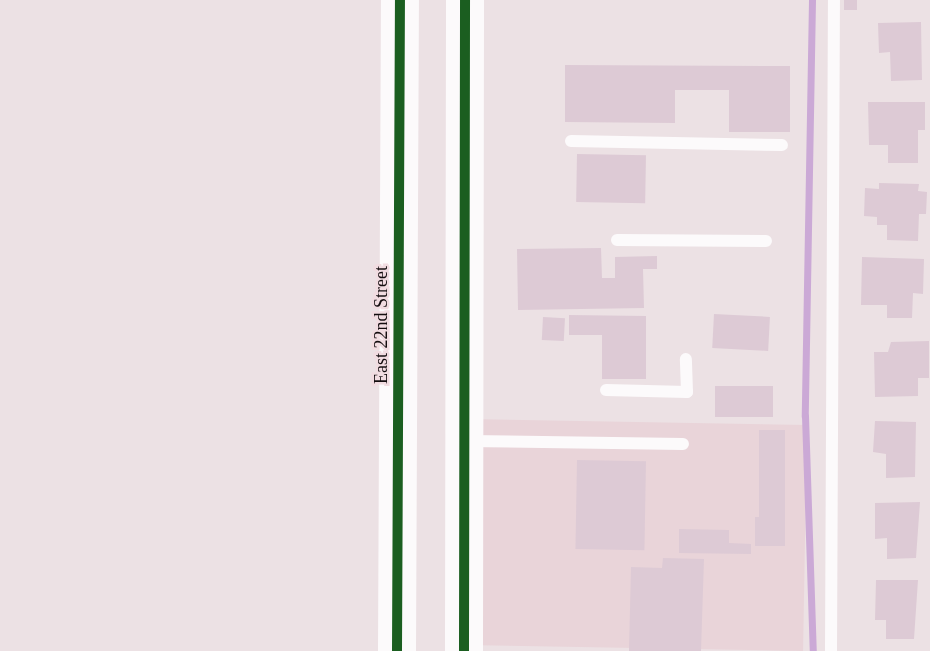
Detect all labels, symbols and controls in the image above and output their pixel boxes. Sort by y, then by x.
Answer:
street label: East 22nd Street [370,266,392,384]

